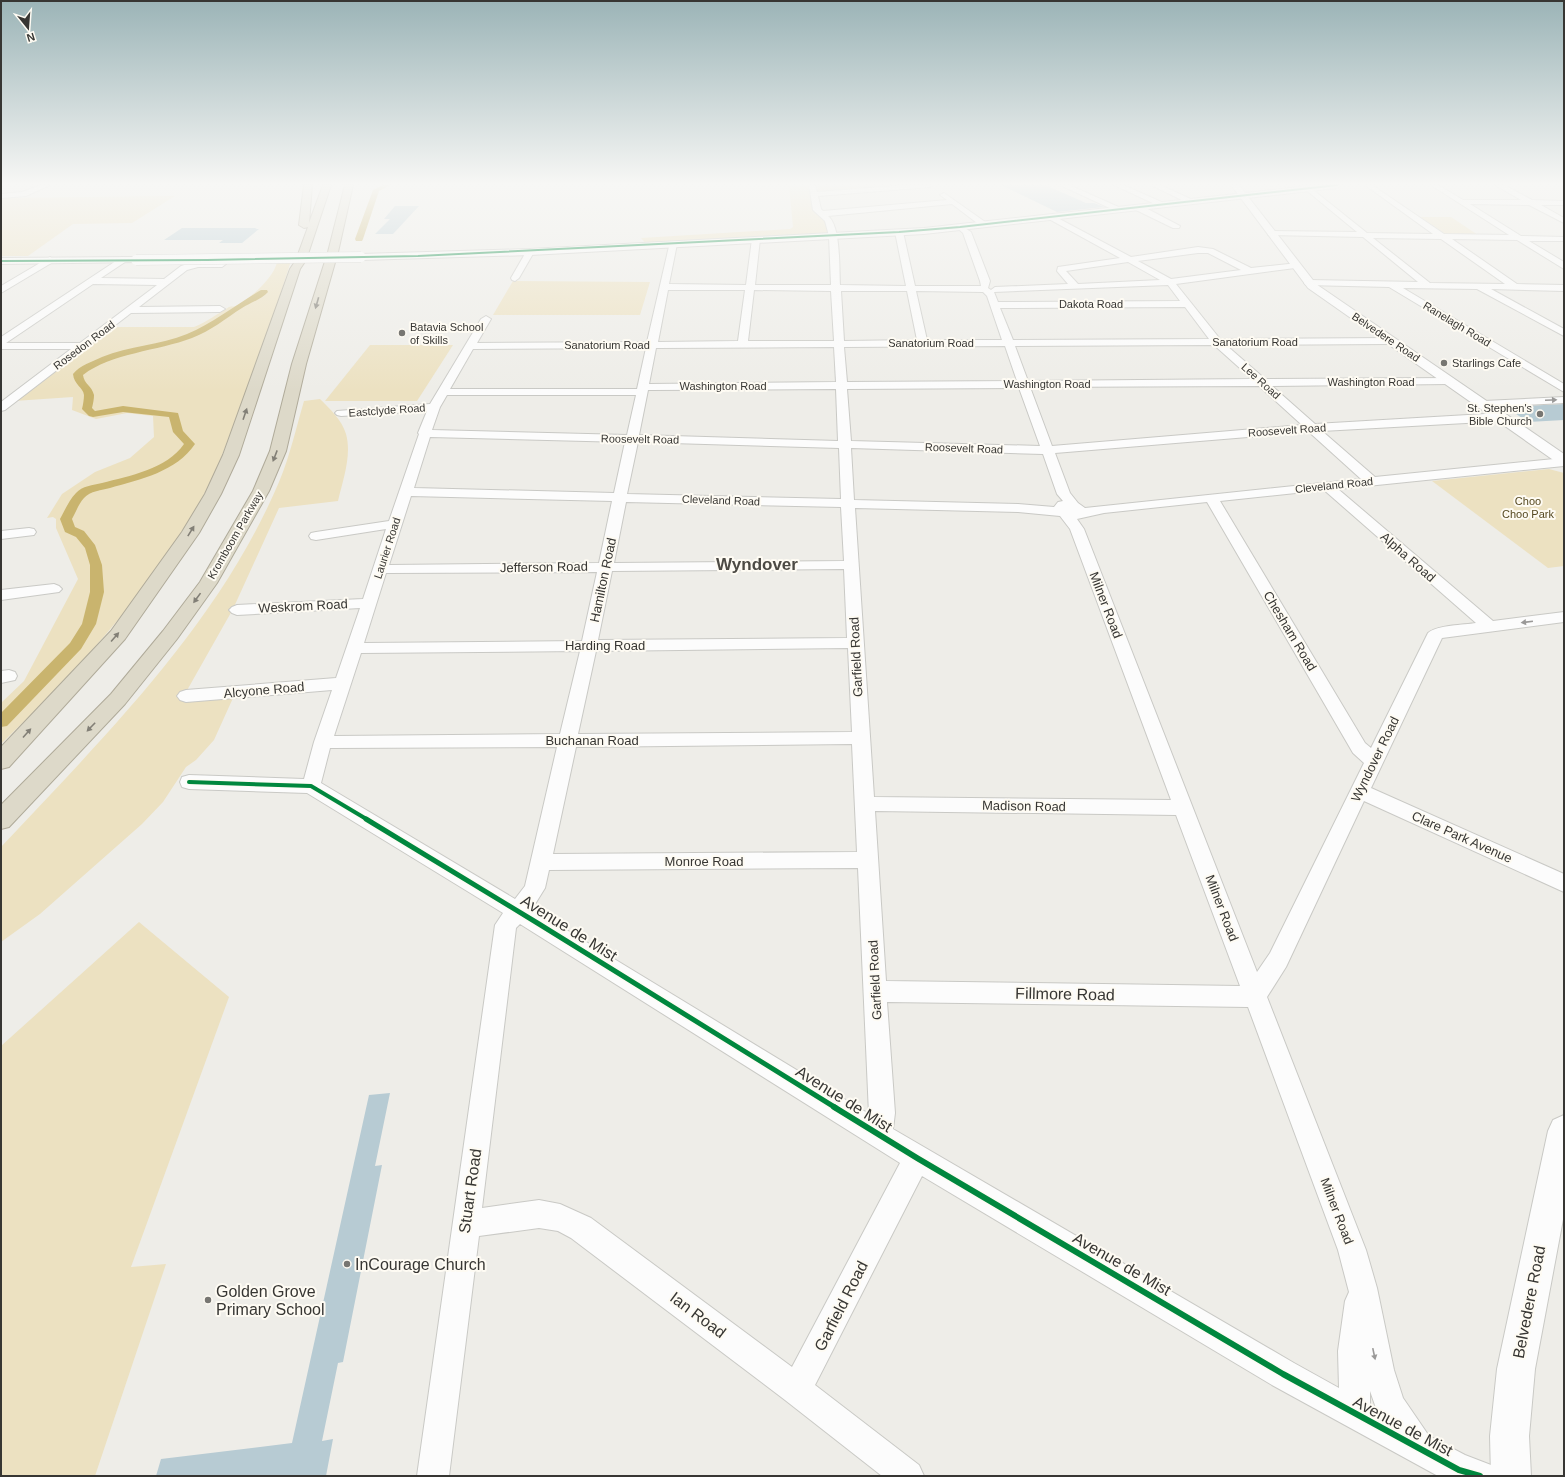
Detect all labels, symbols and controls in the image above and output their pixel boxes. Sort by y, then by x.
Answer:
north arrow [8,8,48,48]
text: N [25,31,36,44]
one-way arrow [314,297,320,309]
street label: Dakota Road [1059,298,1123,310]
street label: Ranelagh Road [1421,299,1493,349]
street label: Belvedere Road [1350,310,1422,364]
street label: Rosedon Road [51,318,117,372]
place label: Batavia School of Skills [410,321,483,346]
marker: Batavia School of Skills [397,328,407,338]
street label: Sanatorium Road [1212,336,1298,348]
street label: Sanatorium Road [888,337,974,349]
street label: Sanatorium Road [564,339,650,351]
place label: Starlings Cafe [1452,357,1521,369]
marker: Starlings Cafe [1439,358,1449,368]
street label: Lee Road [1239,361,1283,401]
street label: Washington Road [1327,376,1415,388]
street label: Washington Road [1003,378,1091,390]
street label: Washington Road [679,380,767,392]
one-way arrow [1545,397,1557,404]
street label: Eastclyde Road [348,401,426,419]
place label: St. Stephen's Bible Church [1467,402,1532,427]
one-way arrow [242,407,248,419]
marker: St. Stephen's Bible Church [1535,409,1545,419]
street label: Roosevelt Road [1248,421,1326,439]
street label: Roosevelt Road [601,432,679,446]
street label: Roosevelt Road [925,441,1003,455]
one-way arrow [272,450,278,462]
street label: Cleveland Road [1294,475,1374,495]
street label: Kromboom Parkway [205,489,265,581]
street label: Cleveland Road [682,493,760,507]
park label: Choo Choo Park [1502,495,1554,520]
street label: Laurier Road [371,516,403,580]
one-way arrow [187,525,194,537]
street label: Alpha Road [1377,529,1439,585]
street label: Hamilton Road [587,536,619,624]
district label: Wyndover [716,555,798,574]
street label: Jefferson Road [500,559,588,575]
street label: Milner Road [1086,570,1126,640]
street label: Chesham Road [1260,588,1320,674]
one-way arrow [192,593,201,604]
street label: Weskrom Road [258,596,348,616]
street label: Garfield Road [846,617,866,697]
one-way arrow [1521,619,1533,625]
one-way arrow [111,632,120,642]
street label: Harding Road [565,638,645,653]
street label: Alcyone Road [223,679,305,701]
street label: Wyndover Road [1348,714,1402,804]
one-way arrow [86,722,96,732]
one-way arrow [23,727,32,738]
street label: Buchanan Road [545,733,639,748]
street label: Madison Road [982,798,1066,814]
street label: Clare Park Avenue [1410,808,1514,866]
street label: Monroe Road [665,854,743,869]
street label: Milner Road [1202,873,1242,943]
street label: Avenue de Mist [518,892,621,965]
street label: Garfield Road [865,940,885,1020]
street label: Fillmore Road [1015,985,1115,1003]
street label: Avenue de Mist [793,1063,896,1136]
street label: Stuart Road [456,1148,484,1234]
street label: Milner Road [1317,1176,1357,1246]
street label: Avenue de Mist [1070,1229,1174,1299]
street label: Belvedere Road [1510,1244,1548,1360]
place label: InCourage Church [355,1256,486,1273]
street label: Garfield Road [811,1258,871,1354]
marker: InCourage Church [342,1259,352,1269]
place label: Golden Grove Primary School [216,1283,324,1318]
street label: Ian Road [667,1289,729,1341]
marker: Golden Grove Primary School [203,1295,213,1305]
one-way arrow [1372,1347,1378,1360]
street label: Avenue de Mist [1350,1393,1456,1460]

